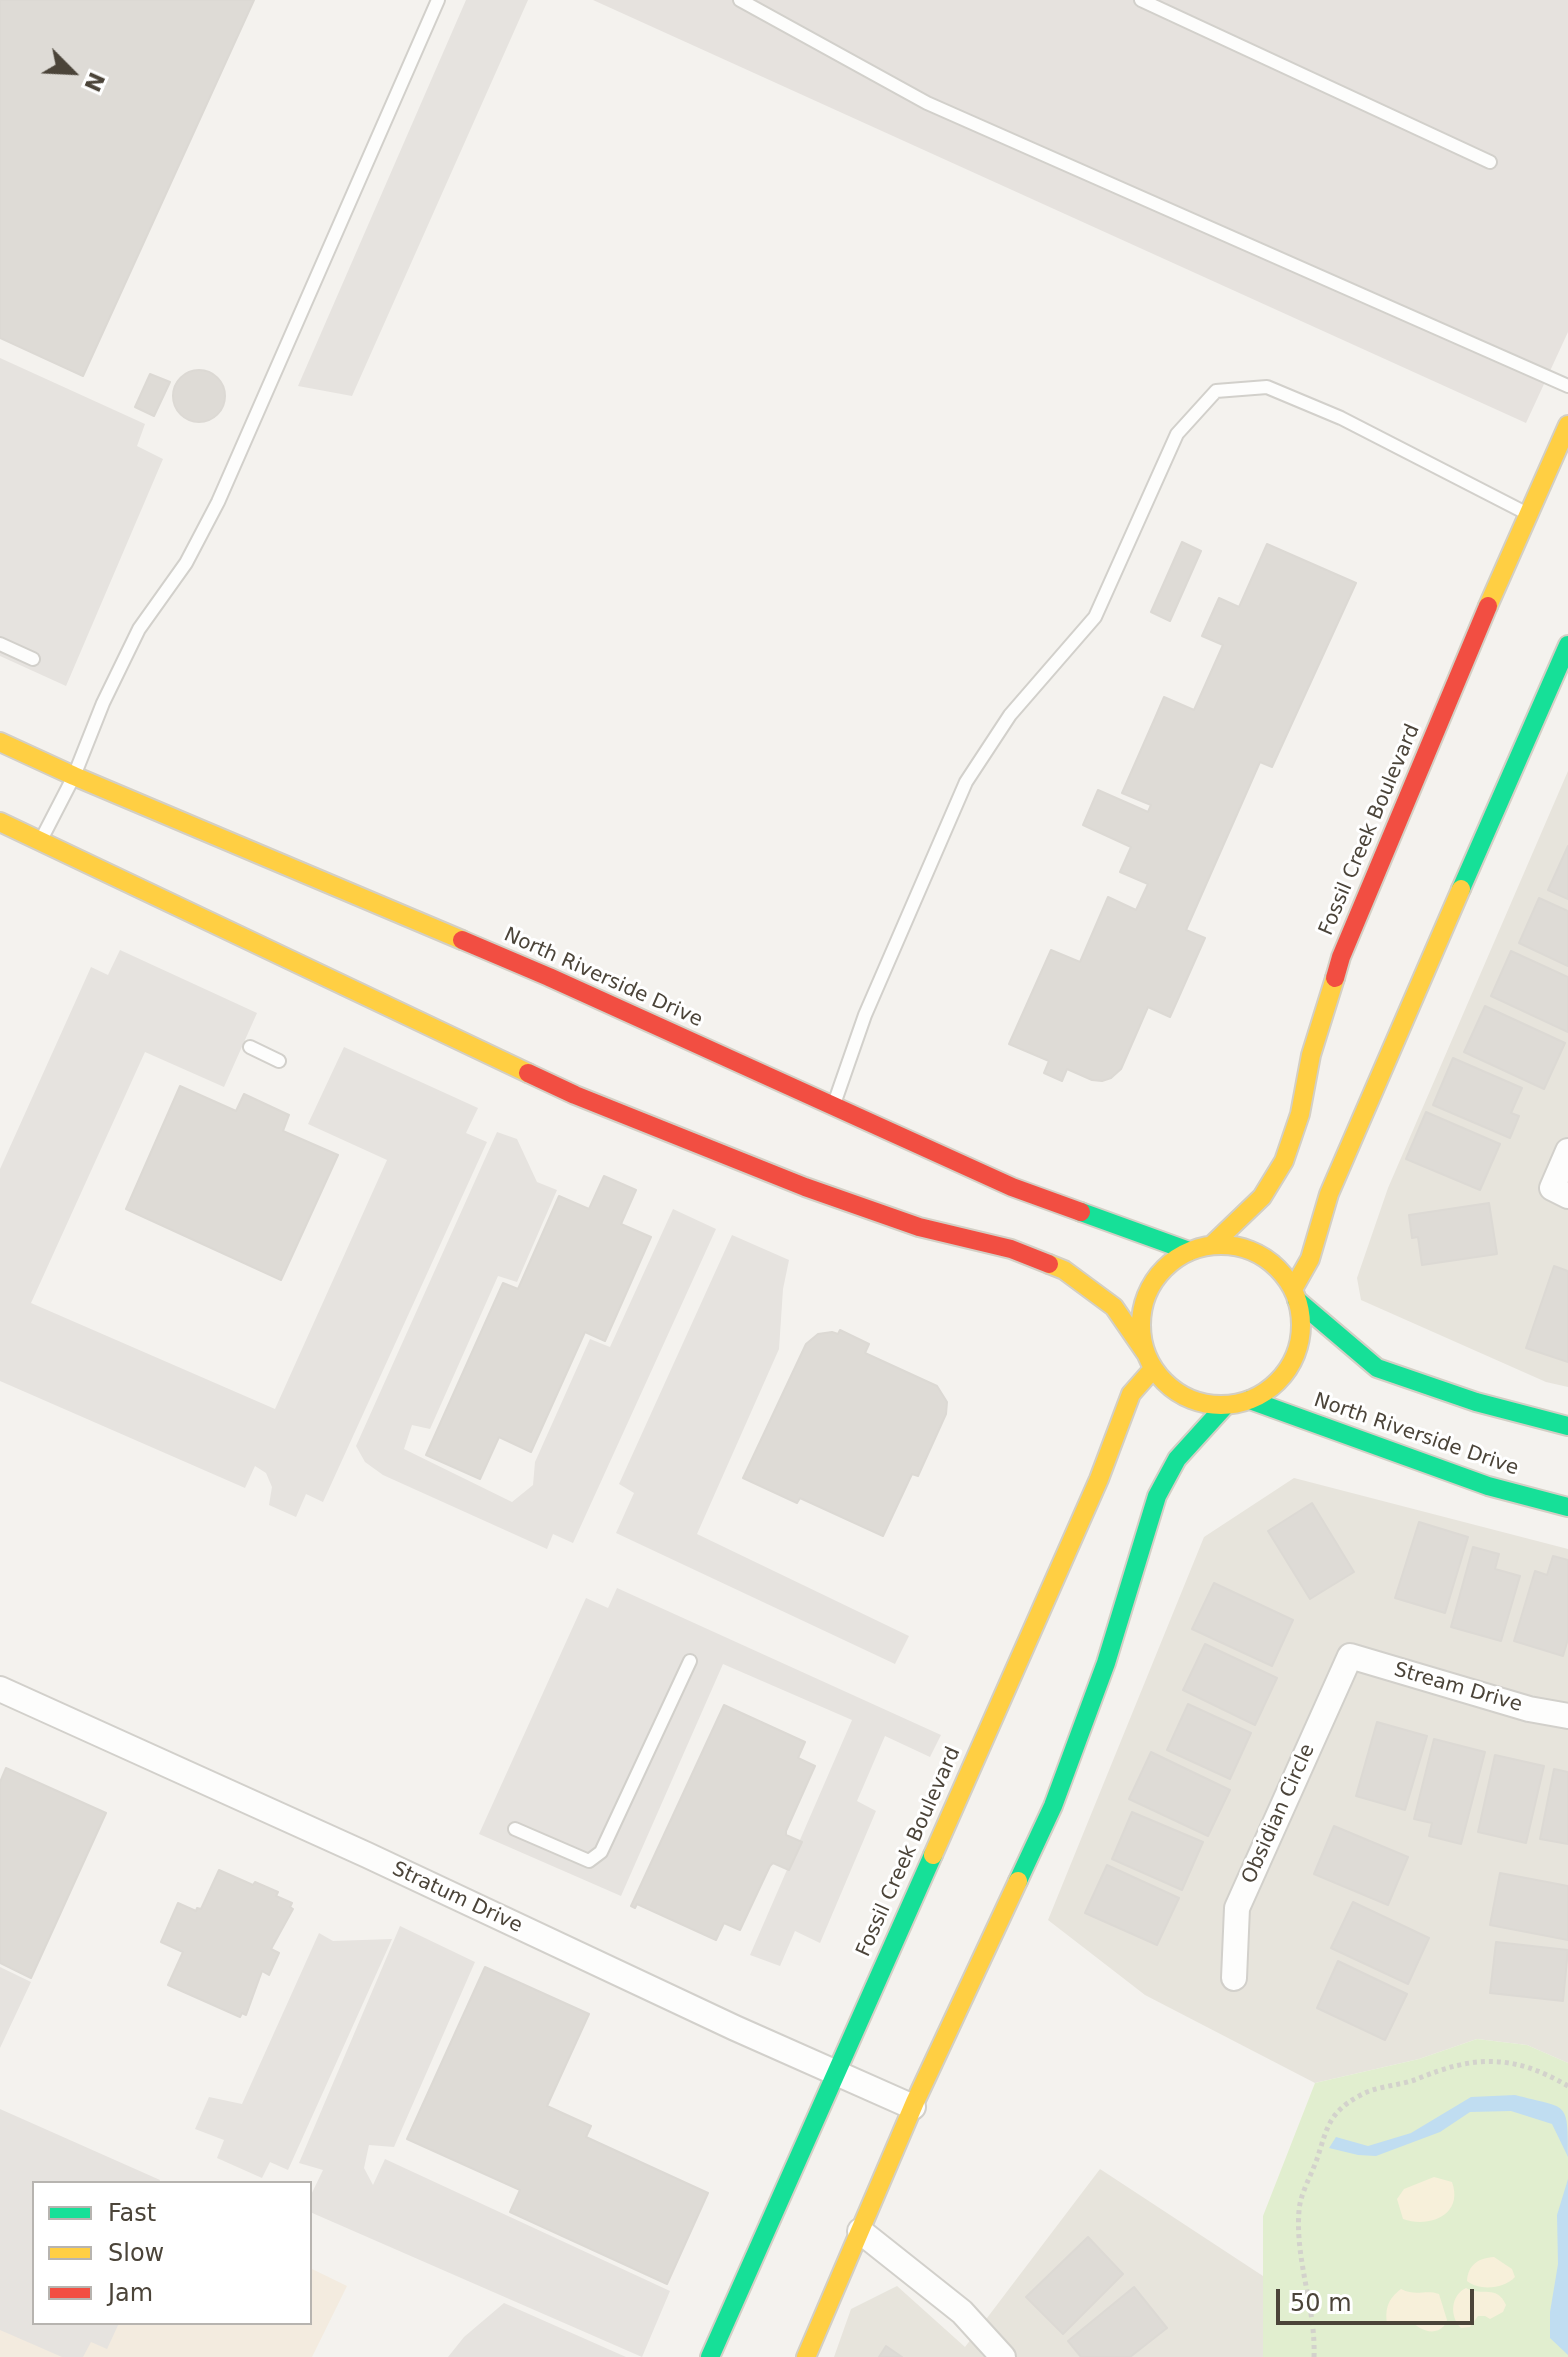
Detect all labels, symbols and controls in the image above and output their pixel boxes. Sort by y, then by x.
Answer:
north arrow [32,32,112,112]
text: N [79,68,110,95]
street label: Fossil Creek Boulevard [1315,721,1425,939]
street label: North Riverside Drive [500,923,706,1033]
street label: North Riverside Drive [1311,1389,1521,1481]
street label: Stream Drive [1391,1658,1525,1718]
street label: Obsidian Circle [1238,1741,1320,1887]
street label: Fossil Creek Boulevard [852,1744,966,1960]
street label: Stratum Drive [388,1857,526,1939]
legend [32,2181,312,2325]
text: Fast [108,2199,156,2227]
text: Slow [108,2239,164,2267]
scale bar [1280,2273,1478,2323]
text: Jam [108,2279,153,2307]
text: 50 m [1290,2289,1352,2317]

